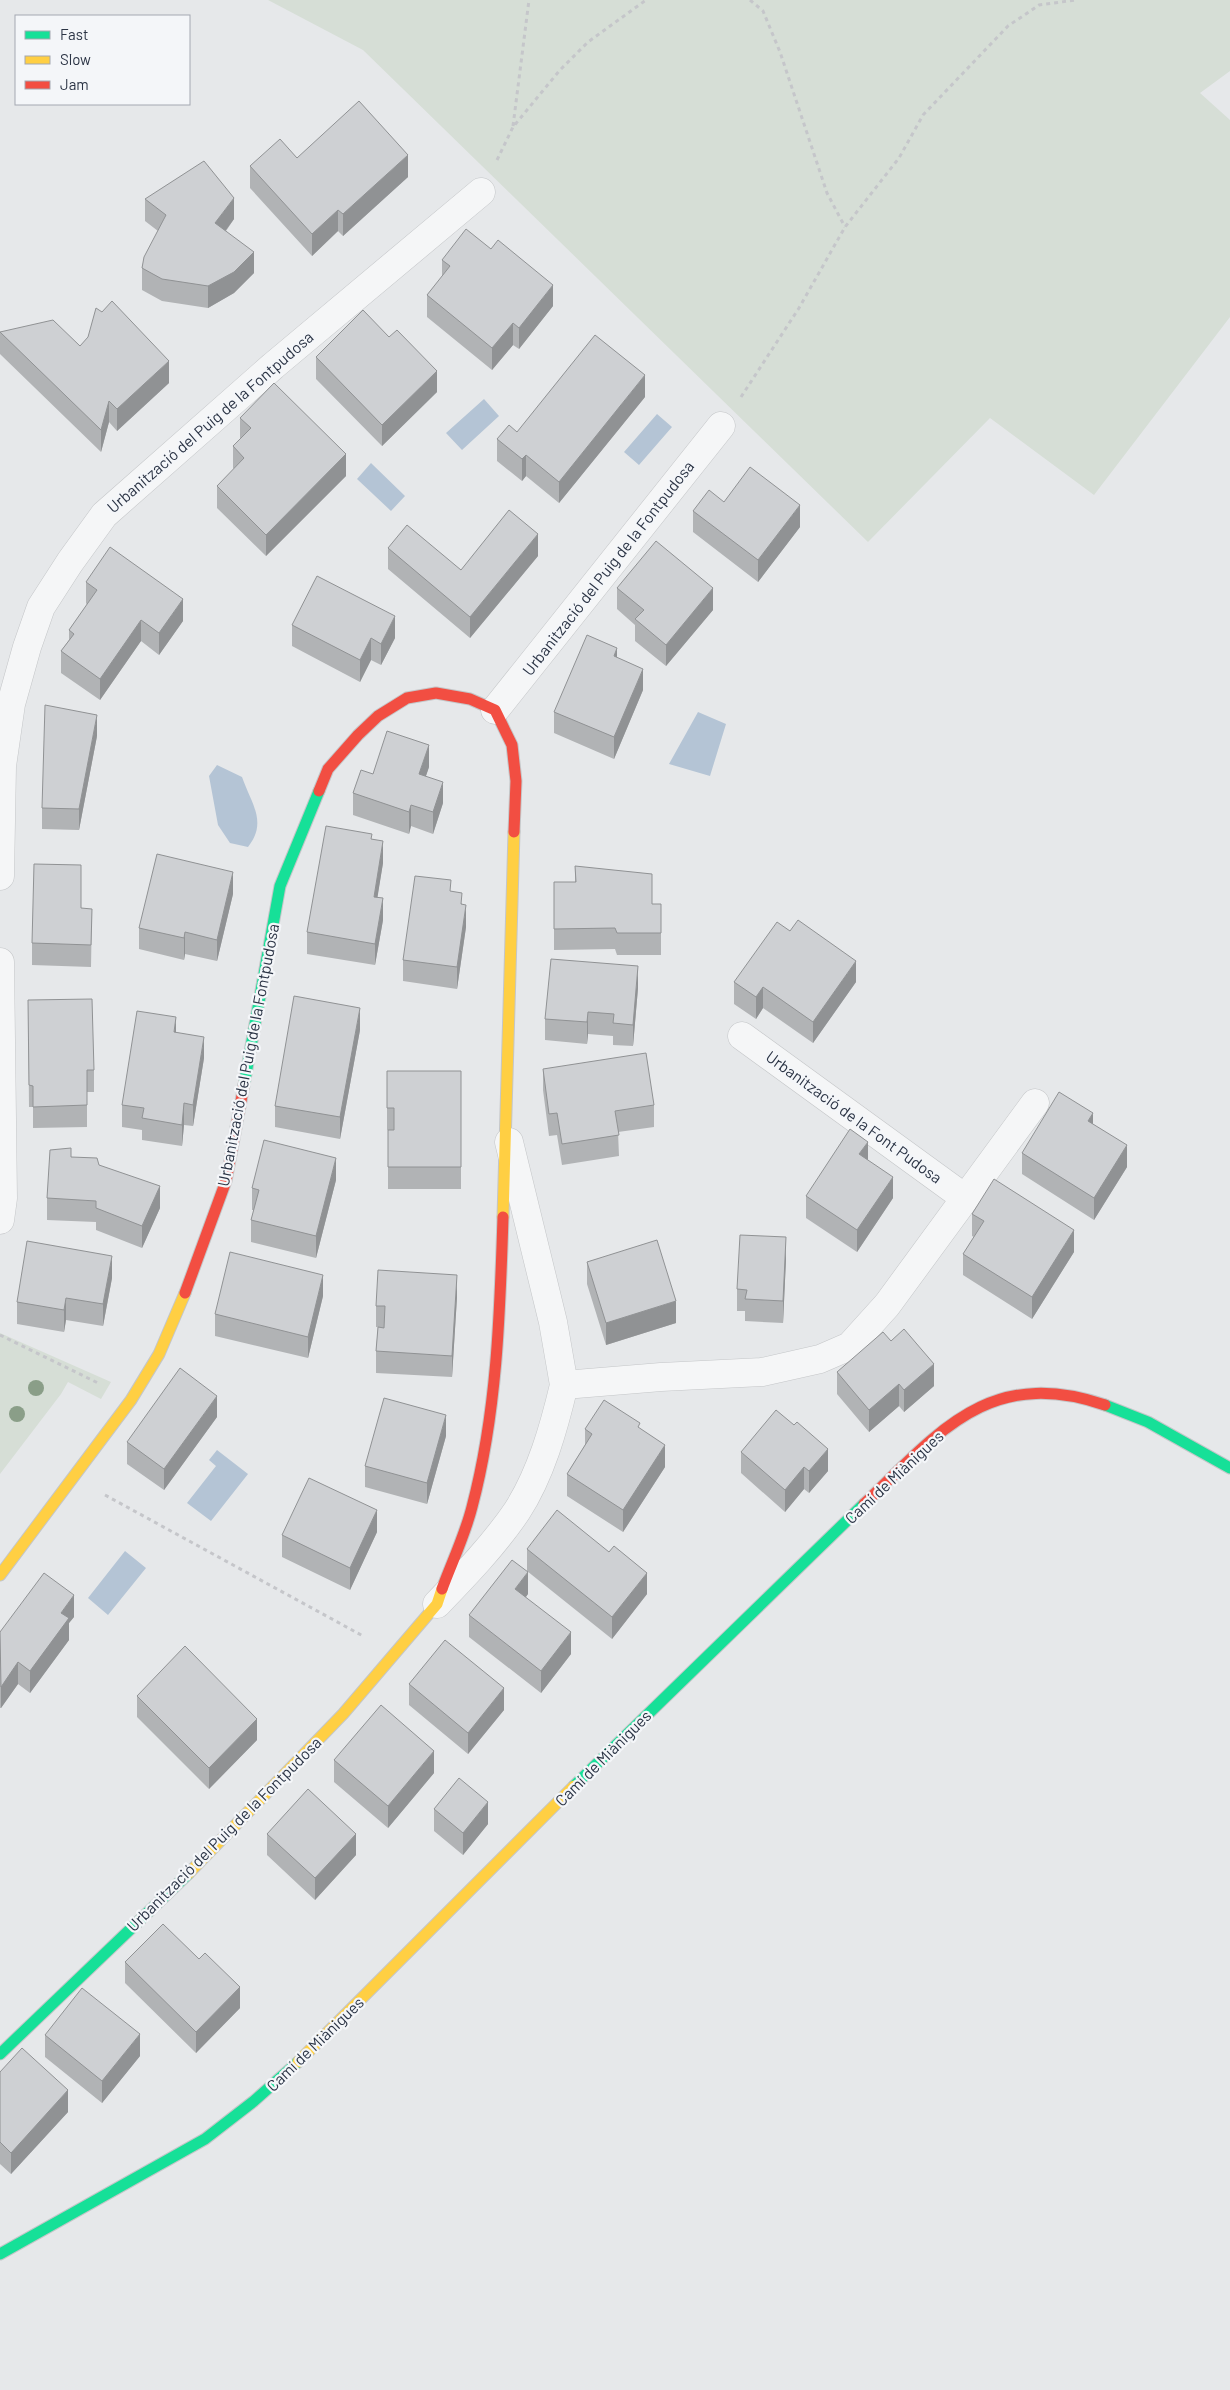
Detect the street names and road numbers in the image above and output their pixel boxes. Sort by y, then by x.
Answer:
street label: Urbanització del Puig de la Fontpudosa [103,327,317,516]
street label: Urbanització del Puig de la Fontpudosa [518,457,697,679]
street label: Urbanització del Puig de la Fontpudosa [213,922,282,1188]
street label: Urbanització de la Font Pudosa [763,1046,946,1187]
street label: Camí de Miànigues [840,1426,947,1527]
street label: Camí de Miànigues [551,1706,655,1810]
street label: Urbanització del Puig de la Fontpudosa [123,1733,325,1935]
street label: Camí de Miànigues [262,1992,367,2095]

